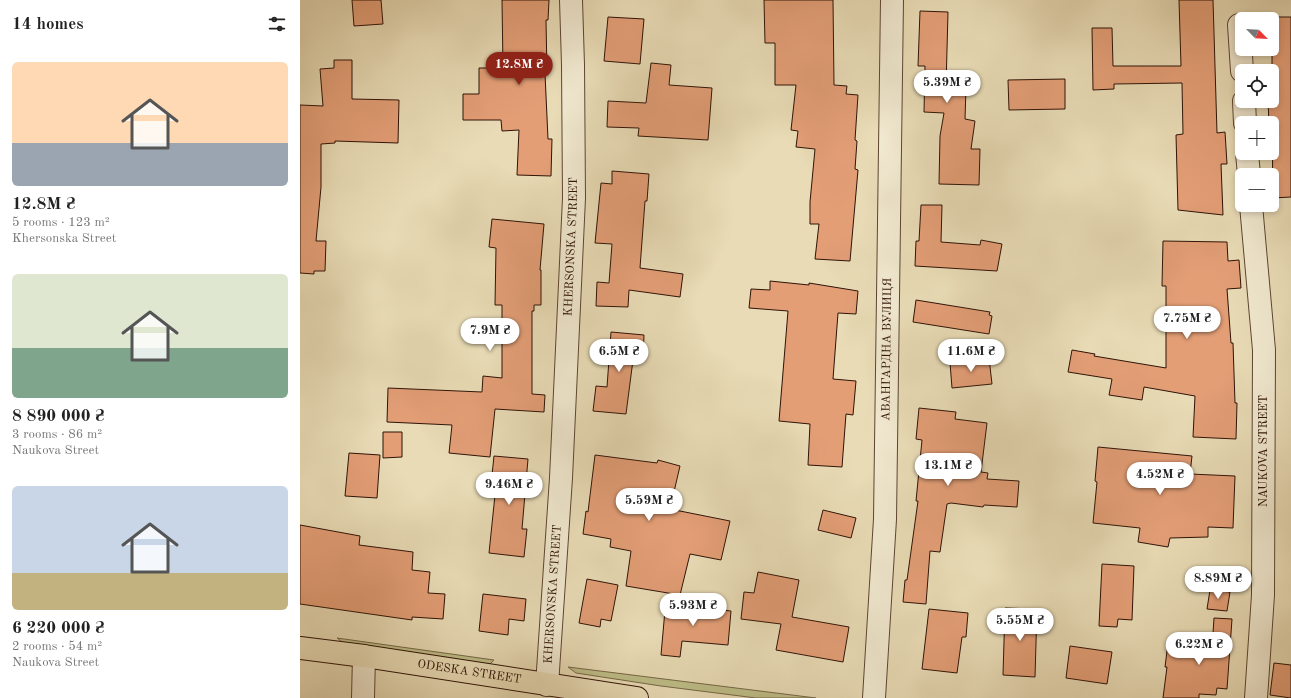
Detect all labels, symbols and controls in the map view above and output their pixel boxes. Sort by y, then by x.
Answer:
north arrow [1235,12,1279,56]
map controls [1235,12,1279,212]
icon: filters [266,13,288,35]
text: 14 homes [12,16,84,33]
pin: 12.8M ₴ [482,52,556,86]
text: 12.8M ₴ [495,58,543,71]
button: locate [1235,64,1279,108]
pin: 5.39M ₴ [910,70,984,104]
text: 5.39M ₴ [923,76,971,89]
icon: home [114,88,186,160]
button: + [1235,116,1279,160]
button: − [1235,168,1279,212]
street label: KHERSONSKA STREET [563,177,580,317]
text: 12.8M ₴ [12,196,76,213]
text: 5 rooms · 123 m² [12,216,110,229]
text: Khersonska Street [12,232,116,245]
street label: АВАНГАРДНА ВУЛИЦЯ [880,278,894,421]
icon: home [114,300,186,372]
pin: 7.75M ₴ [1150,306,1224,340]
text: 7.75M ₴ [1163,312,1211,325]
pin: 7.9M ₴ [457,318,523,352]
text: 7.9M ₴ [469,324,511,337]
pin: 6.5M ₴ [586,339,652,373]
pin: 11.6M ₴ [934,339,1008,373]
text: 6.5M ₴ [598,345,640,358]
text: 11.6M ₴ [947,345,995,358]
street label: NAUKOVA STREET [1258,395,1270,507]
text: 8 890 000 ₴ [12,408,105,425]
text: 3 rooms · 86 m² [12,428,102,441]
text: Naukova Street [12,444,99,457]
pin: 13.1M ₴ [911,453,985,487]
text: 13.1M ₴ [924,459,972,472]
pin: 4.52M ₴ [1123,462,1197,496]
text: 4.52M ₴ [1136,468,1184,481]
pin: 9.46M ₴ [472,472,546,506]
text: 9.46M ₴ [485,478,533,491]
pin: 5.59M ₴ [612,488,686,522]
text: 5.59M ₴ [625,494,673,507]
icon: home [114,512,186,584]
street label: KHERSONSKA STREET [542,524,564,664]
pin: 8.89M ₴ [1181,566,1255,600]
text: 8.89M ₴ [1194,572,1242,585]
pin: 5.93M ₴ [656,593,730,627]
text: 5.93M ₴ [669,599,717,612]
pin: 5.55M ₴ [983,608,1057,642]
text: 5.55M ₴ [996,614,1044,627]
text: 6 220 000 ₴ [12,620,105,637]
pin: 6.22M ₴ [1162,632,1236,666]
text: 6.22M ₴ [1175,638,1223,651]
text: 2 rooms · 54 m² [12,640,102,653]
text: Naukova Street [12,656,99,669]
street label: ODESKA STREET [417,658,522,686]

